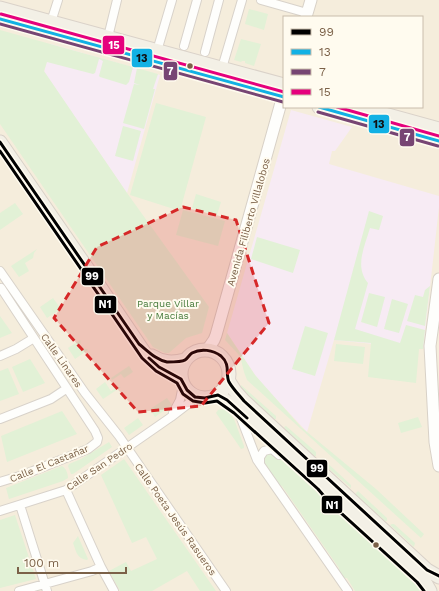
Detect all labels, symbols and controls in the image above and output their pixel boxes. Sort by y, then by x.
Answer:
legend [283,16,423,108]
text: 99 [319,25,334,39]
line badge: 15 [102,35,125,55]
text: 15 [108,39,120,52]
text: 13 [319,45,331,59]
line badge: 13 [131,48,153,68]
text: 13 [136,52,148,65]
line badge: 7 [163,61,178,81]
unlabelled marker [185,61,195,71]
text: 7 [167,65,174,78]
text: 7 [319,65,326,79]
text: 15 [319,85,331,99]
line badge: 13 [368,114,390,134]
text: 13 [373,118,385,131]
line badge: 7 [399,128,415,147]
text: 7 [404,131,411,144]
street label: Avenida Filiberto Villalobos [225,157,272,287]
line badge: 99 [81,267,104,286]
text: 99 [85,270,99,283]
line badge: N1 [94,295,117,314]
text: N1 [99,298,111,311]
park label: Parque Villar y Macías [137,298,199,321]
street label: Calle Linares [39,331,84,389]
street label: Calle San Pedro [64,440,134,493]
street label: Calle El Castañar [8,443,90,484]
line badge: 99 [306,459,328,478]
street label: Calle Poeta Jesús Rasueros [133,461,219,577]
text: 99 [310,462,324,475]
line badge: N1 [321,495,343,514]
text: N1 [326,499,338,512]
unlabelled marker [371,540,381,550]
scale bar [18,549,126,575]
text: 100 m [24,556,59,570]

